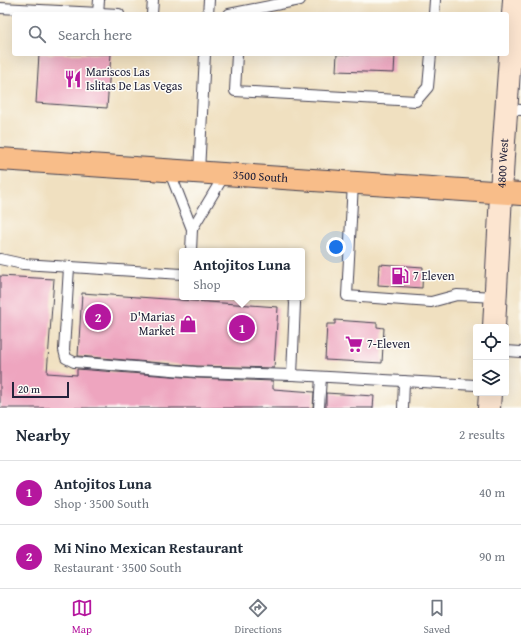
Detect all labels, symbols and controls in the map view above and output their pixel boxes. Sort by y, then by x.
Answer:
search box [12,12,509,56]
icon: search [26,23,48,45]
text: Search here [58,24,132,45]
place label: Mariscos Las Islitas De Las Vegas [86,63,182,94]
restaurant icon: Mariscos Las Islitas De Las Vegas [63,69,83,89]
street label: 4800 West [492,137,512,189]
street label: 3500 South [232,166,289,186]
your location [326,237,346,257]
popup [179,248,305,300]
text: Antojitos Luna [193,254,291,275]
fuel station icon: 7 Eleven [390,266,410,286]
place label: 7 Eleven [413,267,455,284]
text: Shop [193,275,220,294]
pin: 2 [85,302,111,332]
place label: D'Marias Market [130,308,176,339]
pin: 1 [229,313,255,343]
shop icon: D'Marias Market [178,314,198,334]
map controls [473,324,509,396]
button: locate [473,324,509,360]
supermarket icon: 7-Eleven [344,334,364,354]
place label: 7-Eleven [367,335,410,352]
button: layers [473,360,509,396]
scale bar [12,380,69,399]
text: 20 m [18,381,40,397]
text: Nearby [16,422,70,447]
text: 2 results [459,425,505,444]
text: Antojitos Luna [54,473,152,494]
text: 1 [26,483,32,502]
text: 40 m [479,483,505,502]
text: Shop · 3500 South [54,494,149,513]
text: Mi Nino Mexican Restaurant [54,537,243,558]
text: 2 [26,547,32,566]
text: 90 m [479,547,505,566]
text: Restaurant · 3500 South [54,558,181,577]
tab: Map [71,597,93,637]
tab: Directions [235,597,282,637]
tab: Saved [423,597,450,637]

